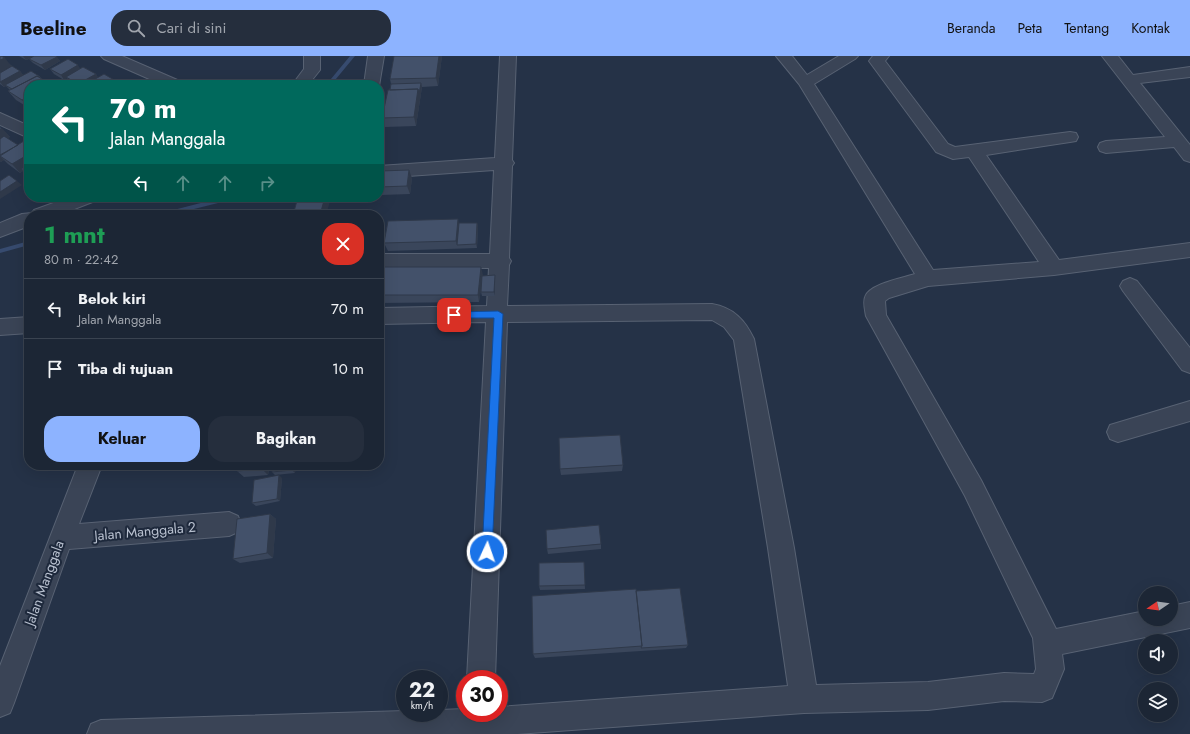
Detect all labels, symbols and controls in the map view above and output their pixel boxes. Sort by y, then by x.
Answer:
search box [111,10,391,46]
text: Beeline [20,15,87,42]
icon: search [125,17,147,39]
text: Cari di sini [157,17,226,39]
text: Beranda [947,18,996,38]
text: Peta [1018,18,1042,38]
text: Tentang [1064,18,1109,38]
text: Kontak [1131,18,1170,38]
text: 70 m [110,88,177,129]
icon: left [44,96,96,148]
text: Jalan Manggala [110,126,225,152]
icon: left [130,172,152,194]
icon: ahead [172,172,194,194]
icon: ahead [214,172,236,194]
icon: right [256,172,278,194]
text: 1 mnt [44,217,105,252]
button: close [322,223,364,265]
text: 80 m · 22:42 [44,250,118,269]
text: Belok kiri [78,288,146,310]
icon: left [44,298,66,320]
text: 70 m [331,298,364,320]
pin [437,298,471,332]
icon: arrive [443,304,465,326]
text: Jalan Manggala [78,310,161,329]
icon: arrive [44,358,66,380]
text: Tiba di tujuan [78,358,173,380]
text: 10 m [332,358,364,380]
button: Keluar [44,416,200,462]
button: Bagikan [208,416,364,462]
street label: Jalan Manggala 2 [91,517,197,546]
position arrow [466,531,508,573]
street label: Jalan Manggala [19,537,69,630]
north arrow [1138,586,1178,626]
map controls [1138,586,1178,722]
button: sound [1138,634,1178,674]
speed limit sign: 30 [456,670,508,722]
text: 22 [409,676,435,705]
button: layers [1138,682,1178,722]
text: km/h [411,698,433,713]

